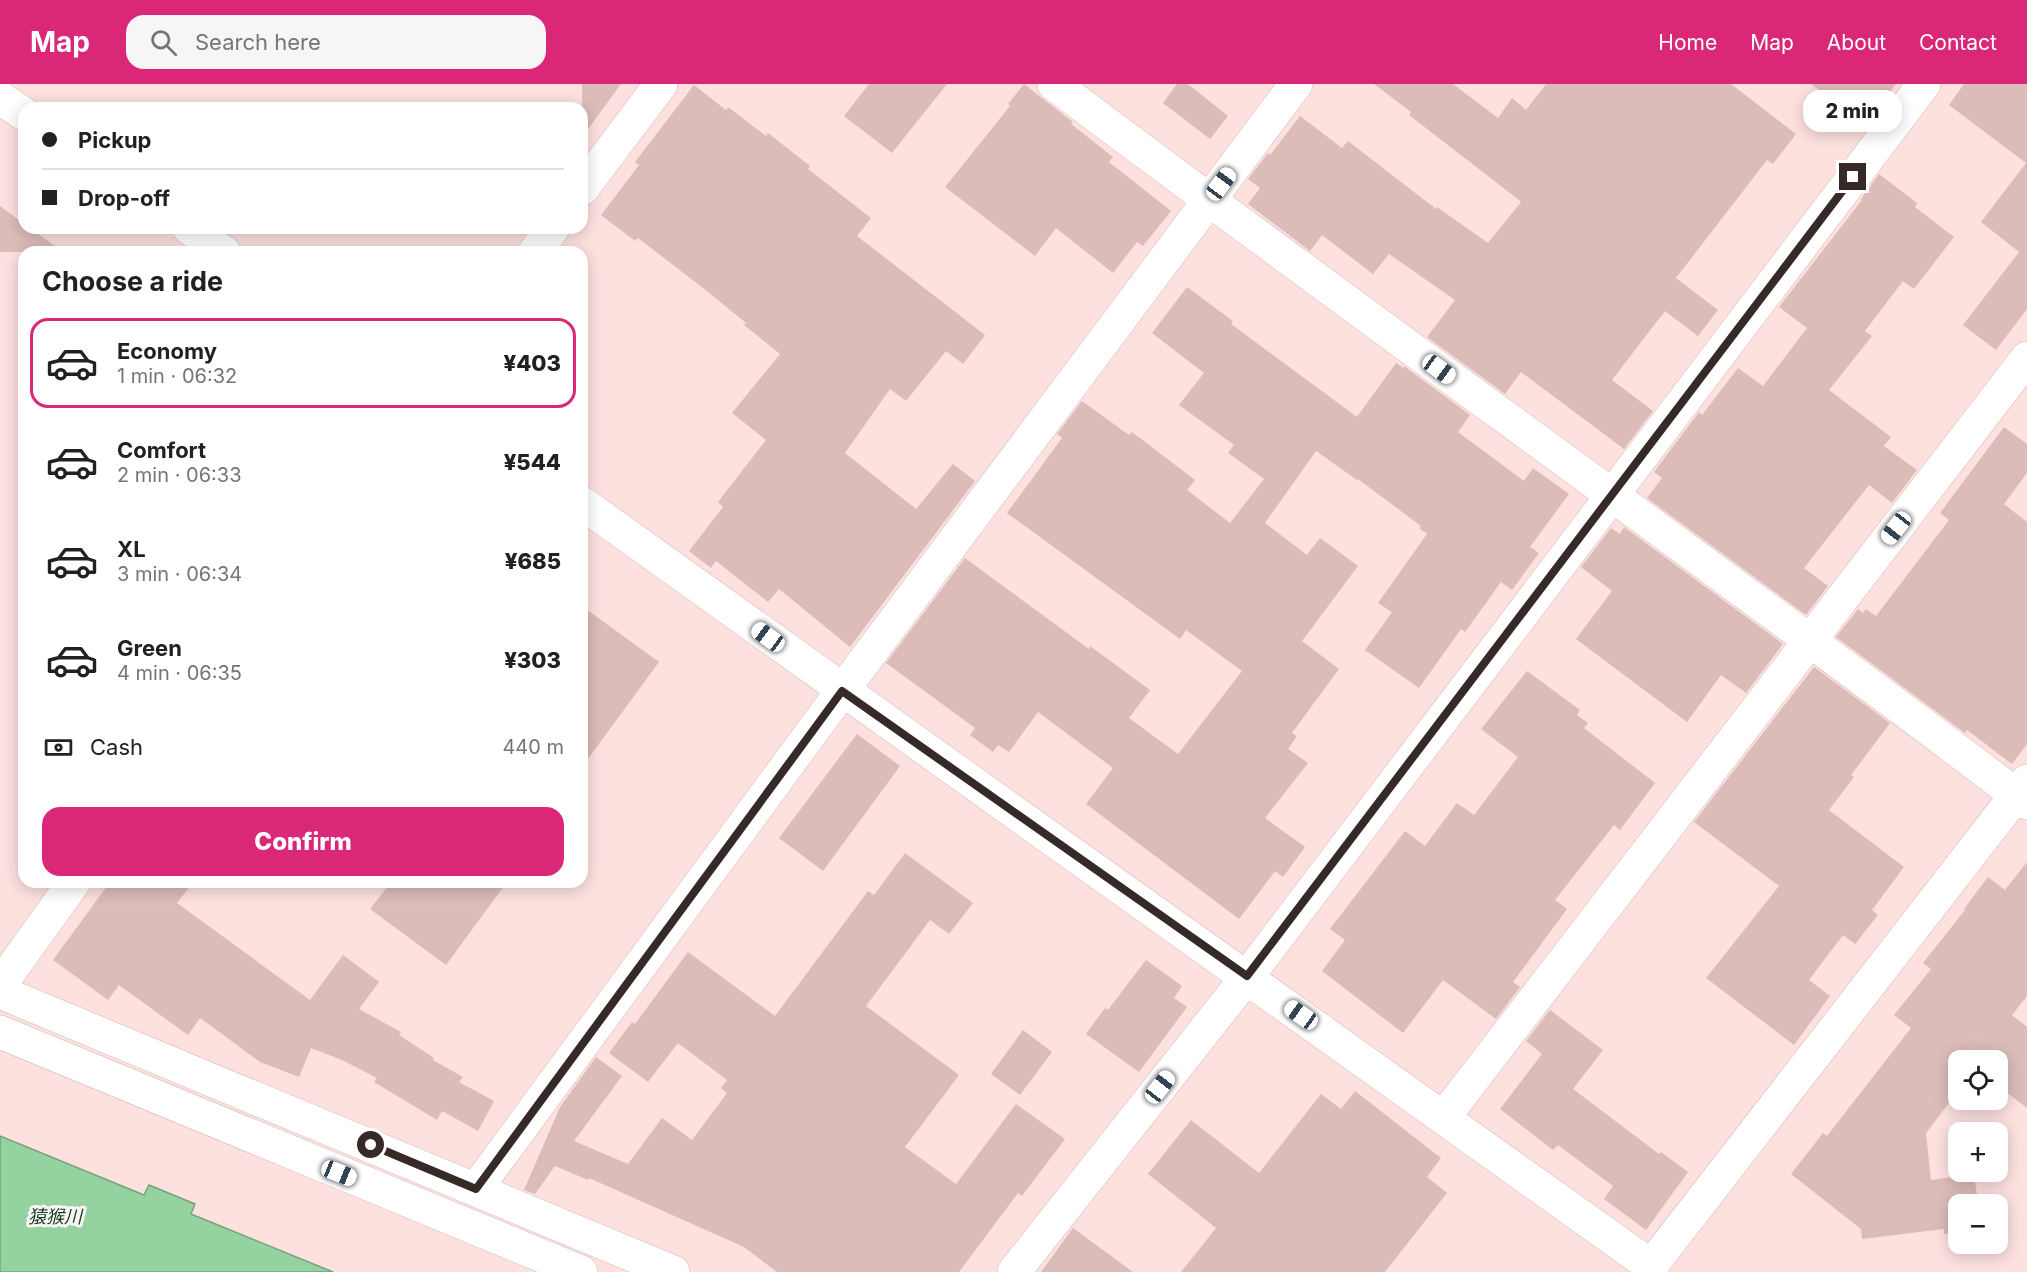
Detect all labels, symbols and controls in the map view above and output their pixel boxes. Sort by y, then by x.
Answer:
search box [126,15,546,69]
text: Map [30,25,90,59]
icon: search [147,26,180,59]
text: Search here [195,29,321,55]
text: Home [1658,30,1717,55]
text: Map [1750,30,1794,55]
text: About [1827,30,1886,55]
text: Contact [1919,30,1997,55]
callout: 2 min [1804,90,1902,132]
text: 2 min [1825,99,1880,123]
text: Pickup [78,127,152,153]
route end [1839,163,1866,190]
car [1203,164,1239,204]
text: Drop-off [78,185,170,211]
text: Choose a ride [42,265,223,298]
icon: car [45,336,99,390]
text: Economy [117,338,217,364]
text: ¥403 [503,350,561,376]
car [1419,351,1459,387]
text: 1 min · 06:32 [117,364,237,388]
icon: car [45,435,99,489]
text: Comfort [117,437,206,463]
text: ¥544 [504,449,561,475]
text: 2 min · 06:33 [117,463,242,487]
car [1878,508,1914,548]
icon: car [45,534,99,588]
text: XL [117,536,146,562]
text: ¥685 [505,548,561,574]
text: 3 min · 06:34 [117,562,242,586]
car [748,619,788,655]
icon: car [45,633,99,687]
text: Green [117,635,182,661]
text: ¥303 [504,647,561,673]
text: 4 min · 06:35 [117,661,242,685]
icon: cash [42,731,75,764]
text: Cash [90,734,143,760]
text: 440 m [502,735,564,759]
button: Confirm [42,807,564,876]
car [1281,997,1321,1033]
map controls [1948,1050,2008,1254]
button: locate [1948,1050,2008,1110]
car [1142,1067,1178,1107]
button: + [1948,1122,2008,1182]
route start [357,1131,384,1158]
car [319,1158,359,1188]
button: − [1948,1194,2008,1254]
water label: 猿猴川 [28,1206,84,1227]

